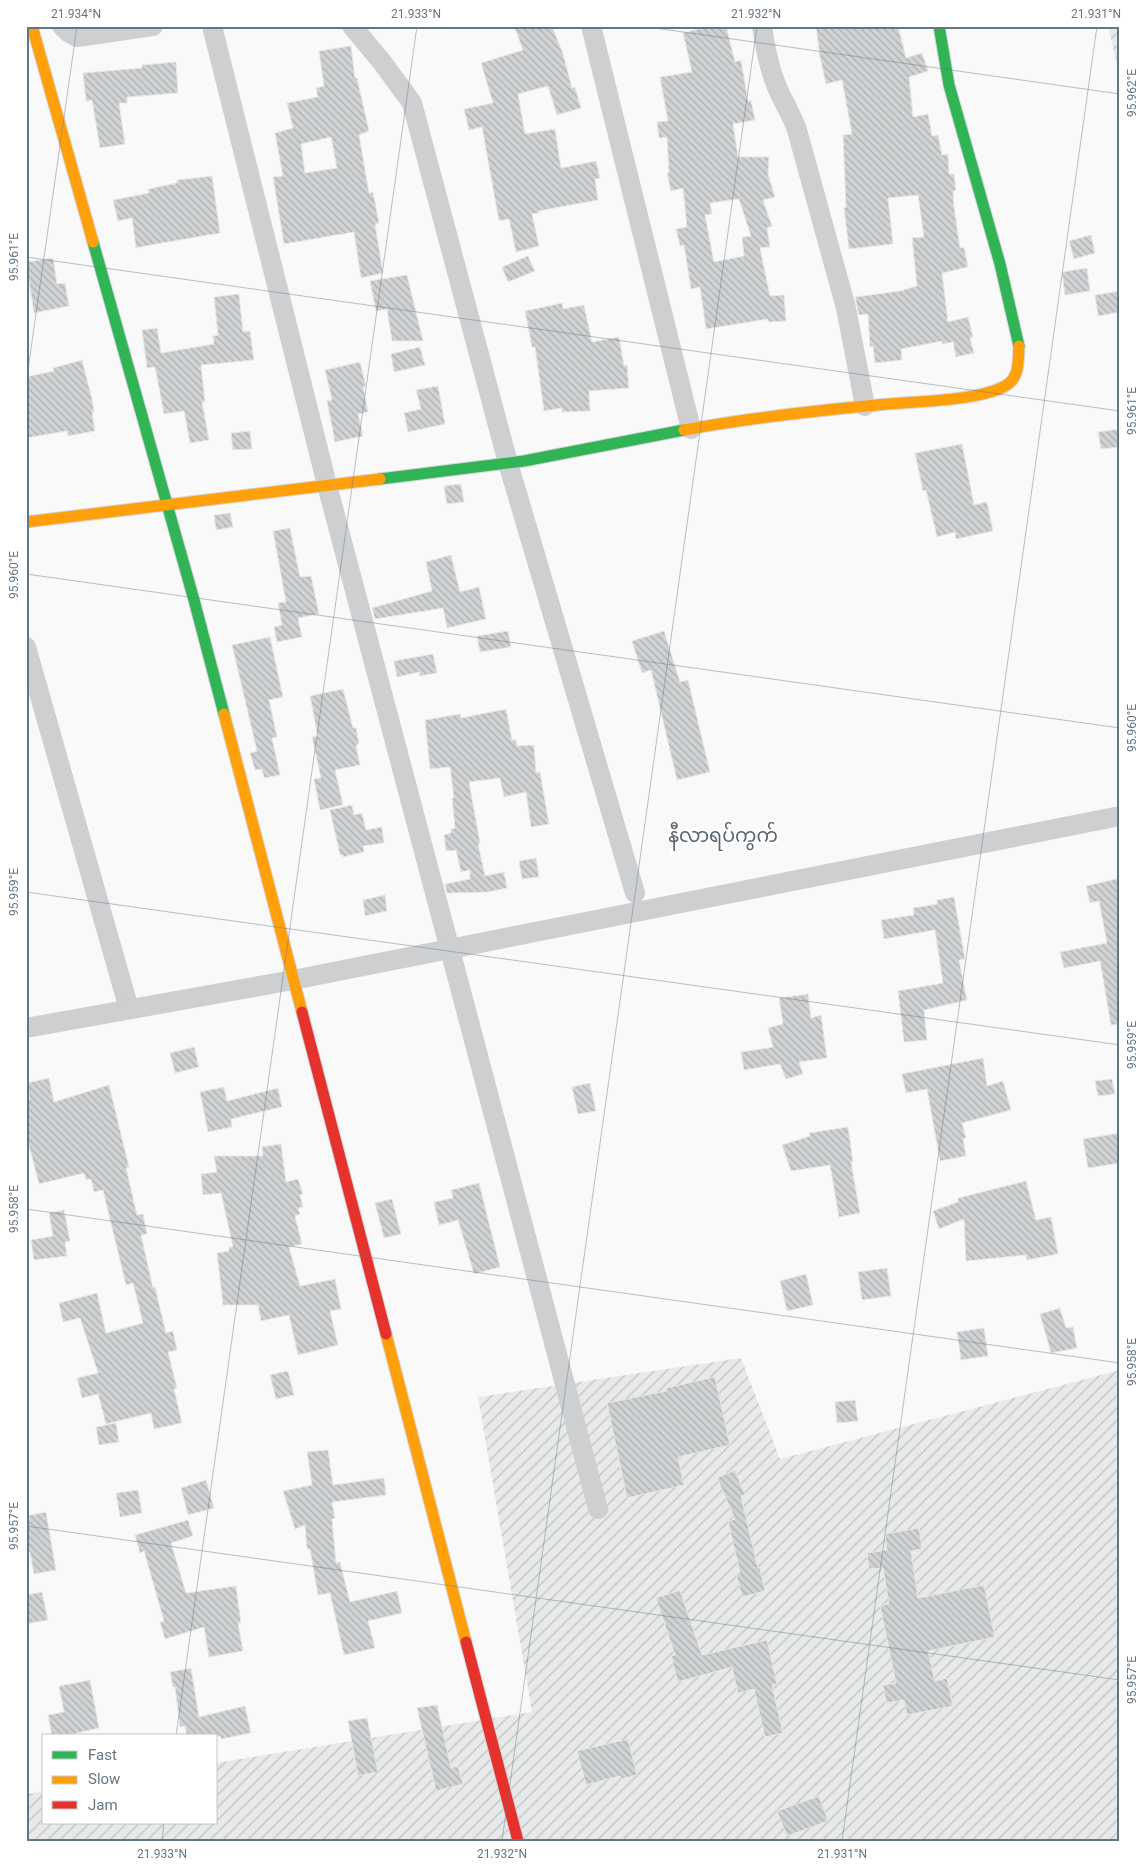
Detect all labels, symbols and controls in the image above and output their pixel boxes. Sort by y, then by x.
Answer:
text: 21.934°N [51,7,101,21]
text: 21.933°N [391,7,441,21]
text: 21.932°N [731,7,781,21]
text: 21.931°N [1071,7,1121,21]
text: 95.962°E [1125,69,1139,117]
text: 95.961°E [7,233,21,281]
text: 95.961°E [1125,387,1139,435]
text: 95.960°E [7,551,21,599]
text: 95.960°E [1125,704,1139,752]
district label: နီလာရပ်ကွက် [668,821,778,851]
text: 95.959°E [7,868,21,916]
text: 95.959°E [1125,1021,1139,1069]
text: 95.958°E [7,1185,21,1233]
text: 95.958°E [1125,1338,1139,1386]
text: 95.957°E [7,1502,21,1550]
text: 95.957°E [1125,1656,1139,1704]
legend [42,1734,218,1824]
text: Fast [88,1746,117,1764]
text: Slow [88,1770,120,1788]
text: Jam [88,1796,118,1814]
text: 21.933°N [137,1847,187,1861]
text: 21.932°N [477,1847,527,1861]
text: 21.931°N [817,1847,867,1861]

